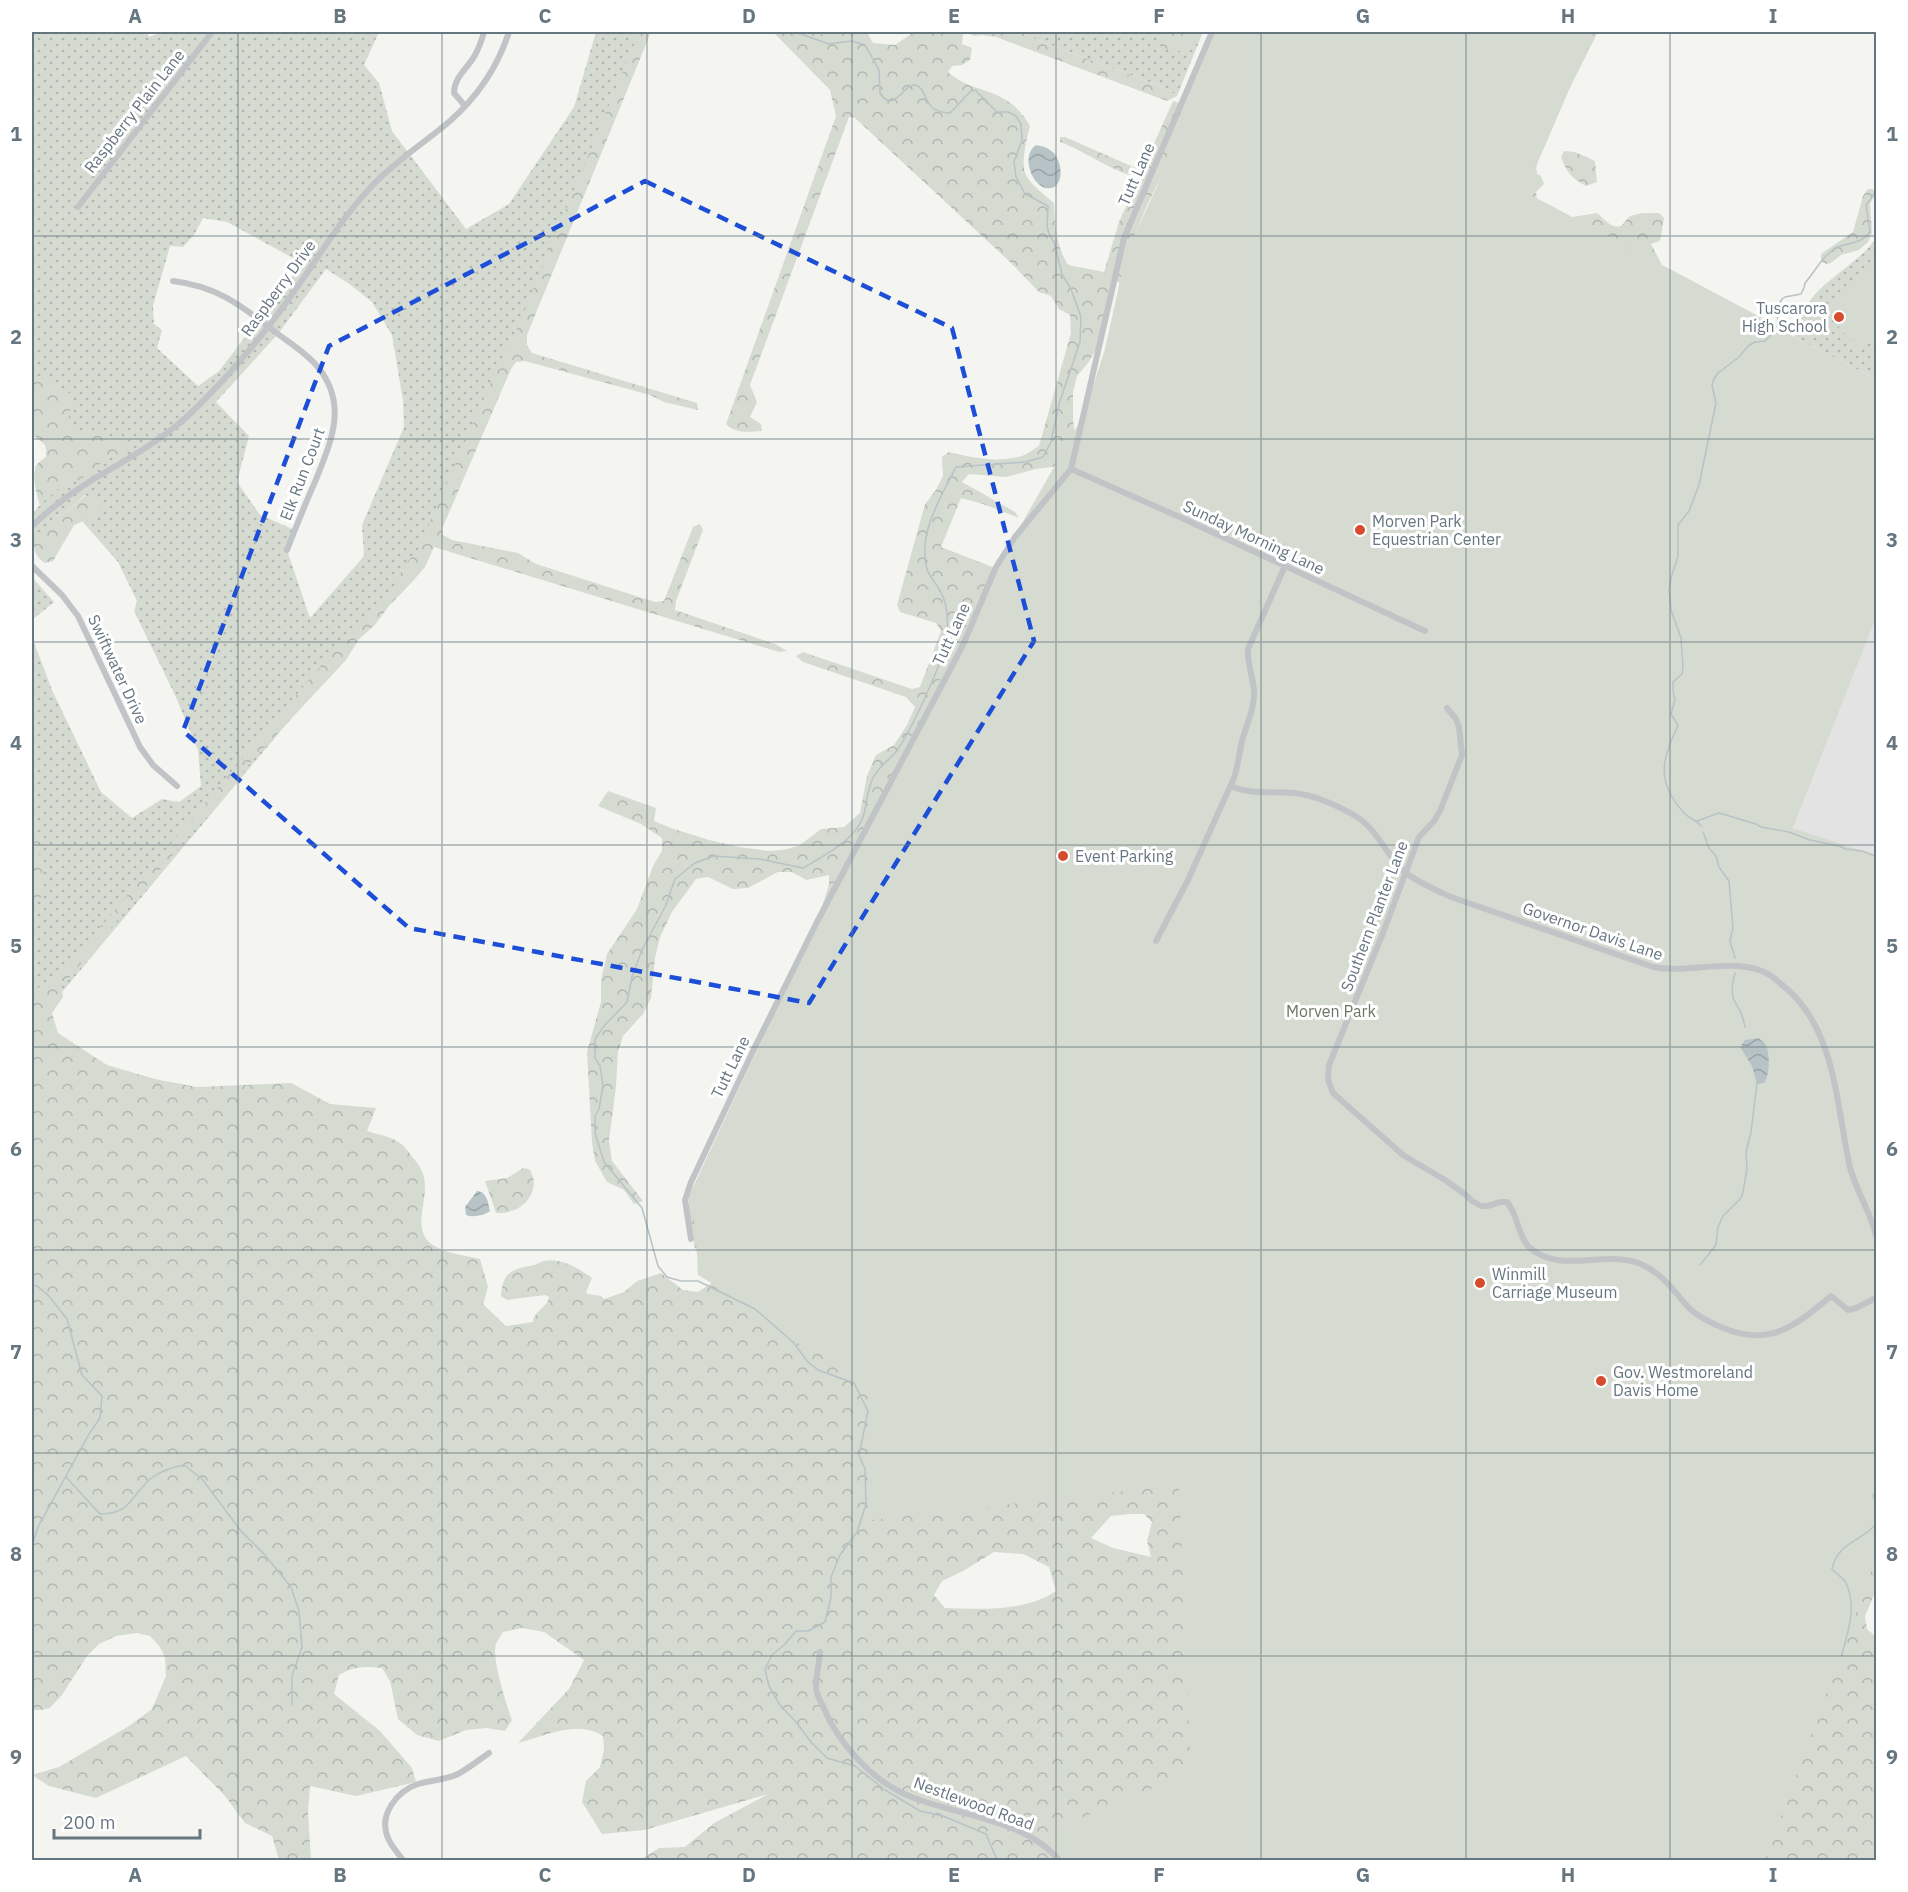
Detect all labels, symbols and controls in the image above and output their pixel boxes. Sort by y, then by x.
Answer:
text: A [128,2,142,29]
text: B [333,2,347,29]
text: C [538,2,552,29]
text: D [742,2,756,29]
text: E [948,2,960,29]
text: F [1153,2,1165,29]
text: G [1356,2,1370,29]
text: H [1561,2,1575,29]
text: I [1769,2,1777,29]
street label: Raspberry Plain Lane [80,45,189,177]
text: 1 [10,120,22,147]
text: 1 [1886,120,1898,147]
street label: Tutt Lane [1113,139,1159,209]
street label: Raspberry Drive [236,236,320,340]
place label: Tuscarora High School [1742,298,1827,336]
marker: Tuscarora High School [1832,310,1846,324]
text: 2 [10,323,22,350]
text: 2 [1886,323,1898,350]
street label: Elk Run Court [275,425,329,523]
street label: Sunday Morning Lane [1180,495,1328,579]
place label: Morven Park Equestrian Center [1372,511,1501,549]
marker: Morven Park Equestrian Center [1353,523,1367,537]
text: 3 [10,526,22,553]
text: 3 [1886,526,1898,553]
street label: Tutt Lane [928,599,974,668]
street label: Swiftwater Drive [84,611,152,727]
text: 4 [10,729,22,756]
text: 4 [1886,729,1898,756]
street label: Southern Planter Lane [1336,838,1412,994]
place label: Event Parking [1075,846,1174,866]
marker: Event Parking [1056,849,1070,863]
street label: Governor Davis Lane [1520,898,1666,964]
text: 5 [10,932,22,959]
text: 5 [1886,932,1898,959]
park label: Morven Park [1286,1001,1376,1021]
street label: Tutt Lane [706,1032,754,1101]
text: 6 [10,1135,22,1162]
text: 6 [1886,1135,1898,1162]
place label: Winmill Carriage Museum [1492,1264,1617,1302]
marker: Winmill Carriage Museum [1473,1276,1487,1290]
text: 7 [10,1338,22,1365]
text: 7 [1886,1338,1898,1365]
place label: Gov. Westmoreland Davis Home [1613,1362,1753,1400]
marker: Gov. Westmoreland Davis Home [1594,1374,1608,1388]
text: 8 [10,1540,22,1567]
text: 8 [1886,1540,1898,1567]
text: 9 [10,1743,22,1770]
text: 9 [1886,1743,1898,1770]
street label: Nestlewood Road [911,1772,1037,1834]
scale bar [54,1802,200,1840]
text: 200 m [63,1811,115,1834]
text: A [128,1861,142,1888]
text: B [333,1861,347,1888]
text: C [538,1861,552,1888]
text: D [742,1861,756,1888]
text: E [948,1861,960,1888]
text: F [1153,1861,1165,1888]
text: G [1356,1861,1370,1888]
text: H [1561,1861,1575,1888]
text: I [1769,1861,1777,1888]

